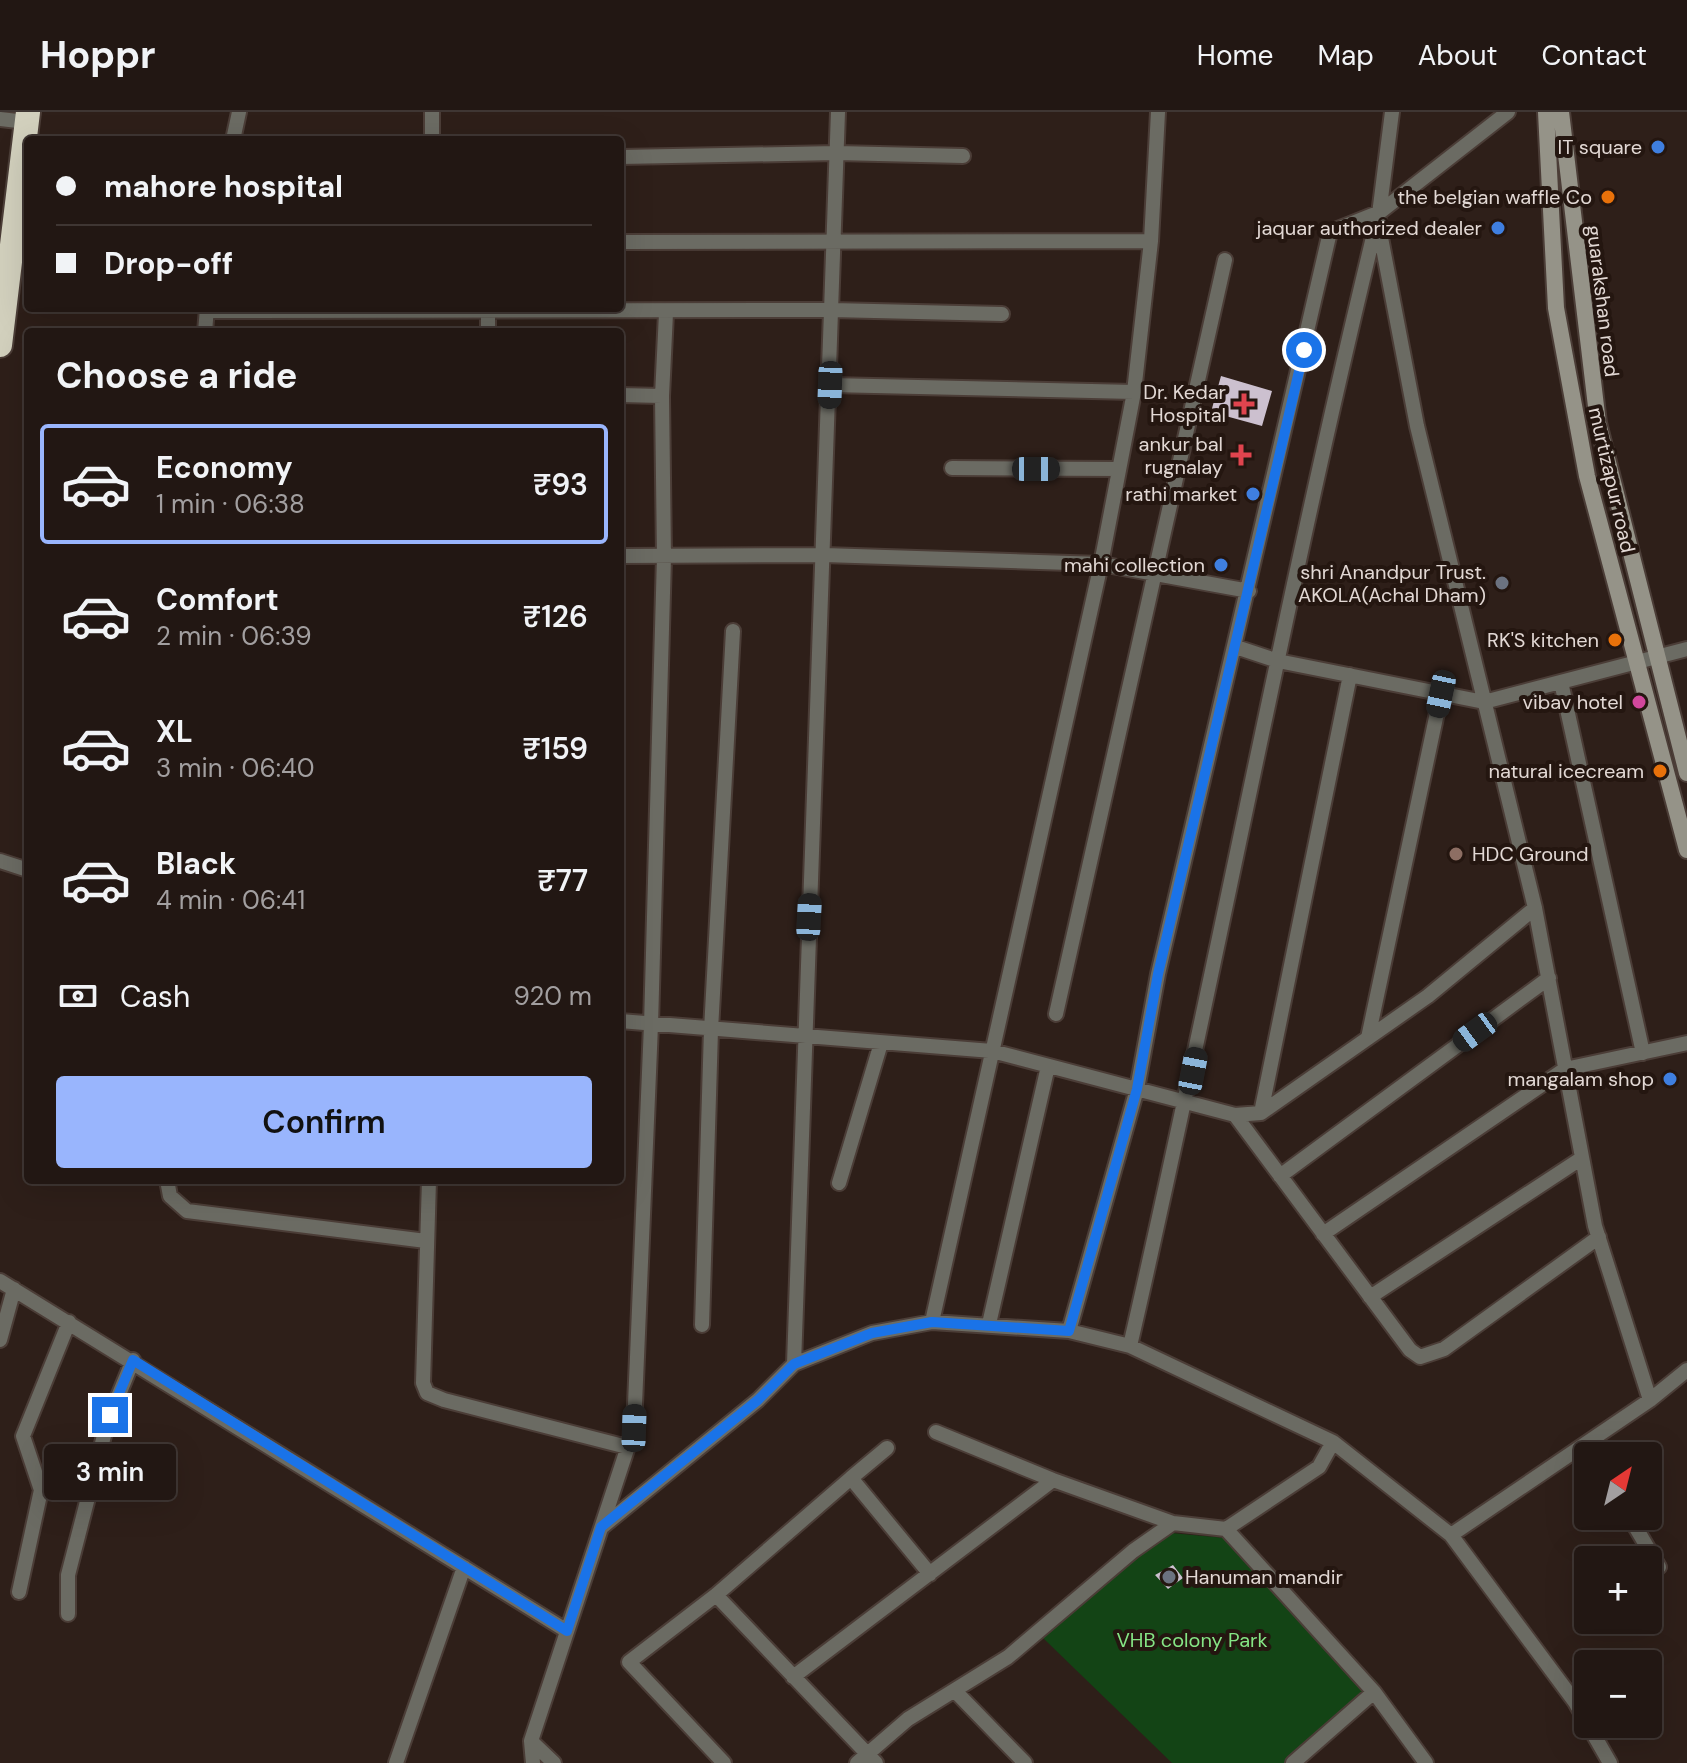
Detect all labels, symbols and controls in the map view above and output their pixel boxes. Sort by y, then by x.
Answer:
text: Hoppr [40,30,156,80]
text: Home [1197,37,1273,74]
text: Map [1317,37,1374,74]
text: About [1418,37,1497,74]
text: Contact [1541,37,1647,74]
place label: IT square [1557,134,1642,160]
marker: IT square [1649,138,1667,156]
text: mahore hospital [104,167,343,206]
place label: the belgian waffle Co [1397,184,1592,210]
marker: the belgian waffle Co [1599,188,1617,206]
place label: jaquar authorized dealer [1256,215,1482,241]
marker: jaquar authorized dealer [1489,219,1507,237]
street label: guarakshan road [1581,224,1625,378]
text: Drop-off [104,244,233,283]
route start [1286,332,1322,368]
text: Choose a ride [56,352,297,399]
car [817,361,843,409]
place label: Dr. Kedar Hospital [1143,379,1226,428]
marker: Dr. Kedar Hospital [1233,393,1255,415]
street label: murtizapur road [1583,405,1641,555]
place label: ankur bal rugnalay [1139,431,1223,480]
marker: ankur bal rugnalay [1230,444,1252,466]
icon: car [60,448,132,520]
text: Economy [156,448,293,487]
car [1012,457,1060,481]
text: ₹93 [533,465,588,504]
place label: rathi market [1125,481,1237,507]
marker: rathi market [1244,485,1262,503]
text: 1 min · 06:38 [156,487,305,521]
place label: mahi collection [1064,552,1205,578]
marker: mahi collection [1212,556,1230,574]
place label: shri Anandpur Trust. AKOLA(Achal Dham) [1298,559,1486,608]
marker: shri Anandpur Trust. AKOLA(Achal Dham) [1493,574,1511,592]
icon: car [60,580,132,652]
text: Comfort [156,580,279,619]
text: ₹126 [523,597,588,636]
text: 2 min · 06:39 [156,619,312,653]
place label: RK'S kitchen [1487,627,1599,653]
marker: RK'S kitchen [1606,631,1624,649]
car [1424,668,1458,720]
place label: vibav hotel [1522,689,1623,715]
marker: vibav hotel [1630,693,1648,711]
icon: car [60,712,132,784]
text: XL [156,712,193,751]
text: ₹159 [522,729,588,768]
text: 3 min · 06:40 [156,751,315,785]
place label: natural icecream [1488,758,1644,784]
marker: natural icecream [1651,762,1669,780]
place label: HDC Ground [1472,841,1589,867]
icon: car [60,844,132,916]
text: Black [156,844,236,883]
marker: HDC Ground [1447,845,1465,863]
text: ₹77 [537,861,588,900]
text: 4 min · 06:41 [156,883,305,917]
car [796,892,822,942]
icon: cash [56,974,100,1018]
text: Cash [120,977,190,1016]
text: 920 m [514,979,592,1013]
car [1449,1008,1501,1056]
car [1177,1045,1209,1097]
place label: mangalam shop [1507,1066,1654,1092]
marker: mangalam shop [1661,1070,1679,1088]
button: Confirm [56,1076,592,1168]
route end [92,1397,128,1433]
car [621,1404,647,1452]
north arrow [1574,1442,1662,1530]
map controls [1574,1442,1662,1738]
callout: 3 min [44,1443,176,1499]
text: 3 min [76,1455,144,1489]
button: + [1574,1546,1662,1634]
place label: Hanuman mandir [1185,1564,1343,1590]
marker: Hanuman mandir [1160,1568,1178,1586]
park label: VHB colony Park [1116,1627,1268,1653]
button: − [1574,1650,1662,1738]

